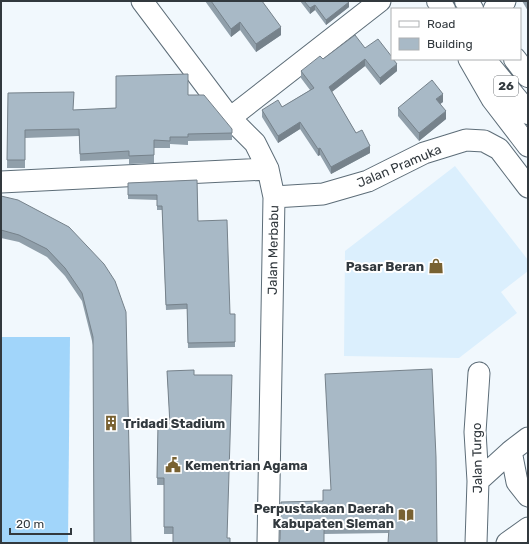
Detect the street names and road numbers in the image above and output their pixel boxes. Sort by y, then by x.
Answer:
road number: 26 [494,76,518,96]
street label: Jalan Pramuka [355,141,443,191]
street label: Jalan Merbabu [265,205,281,295]
street label: Jalan Turgo [469,422,486,494]

